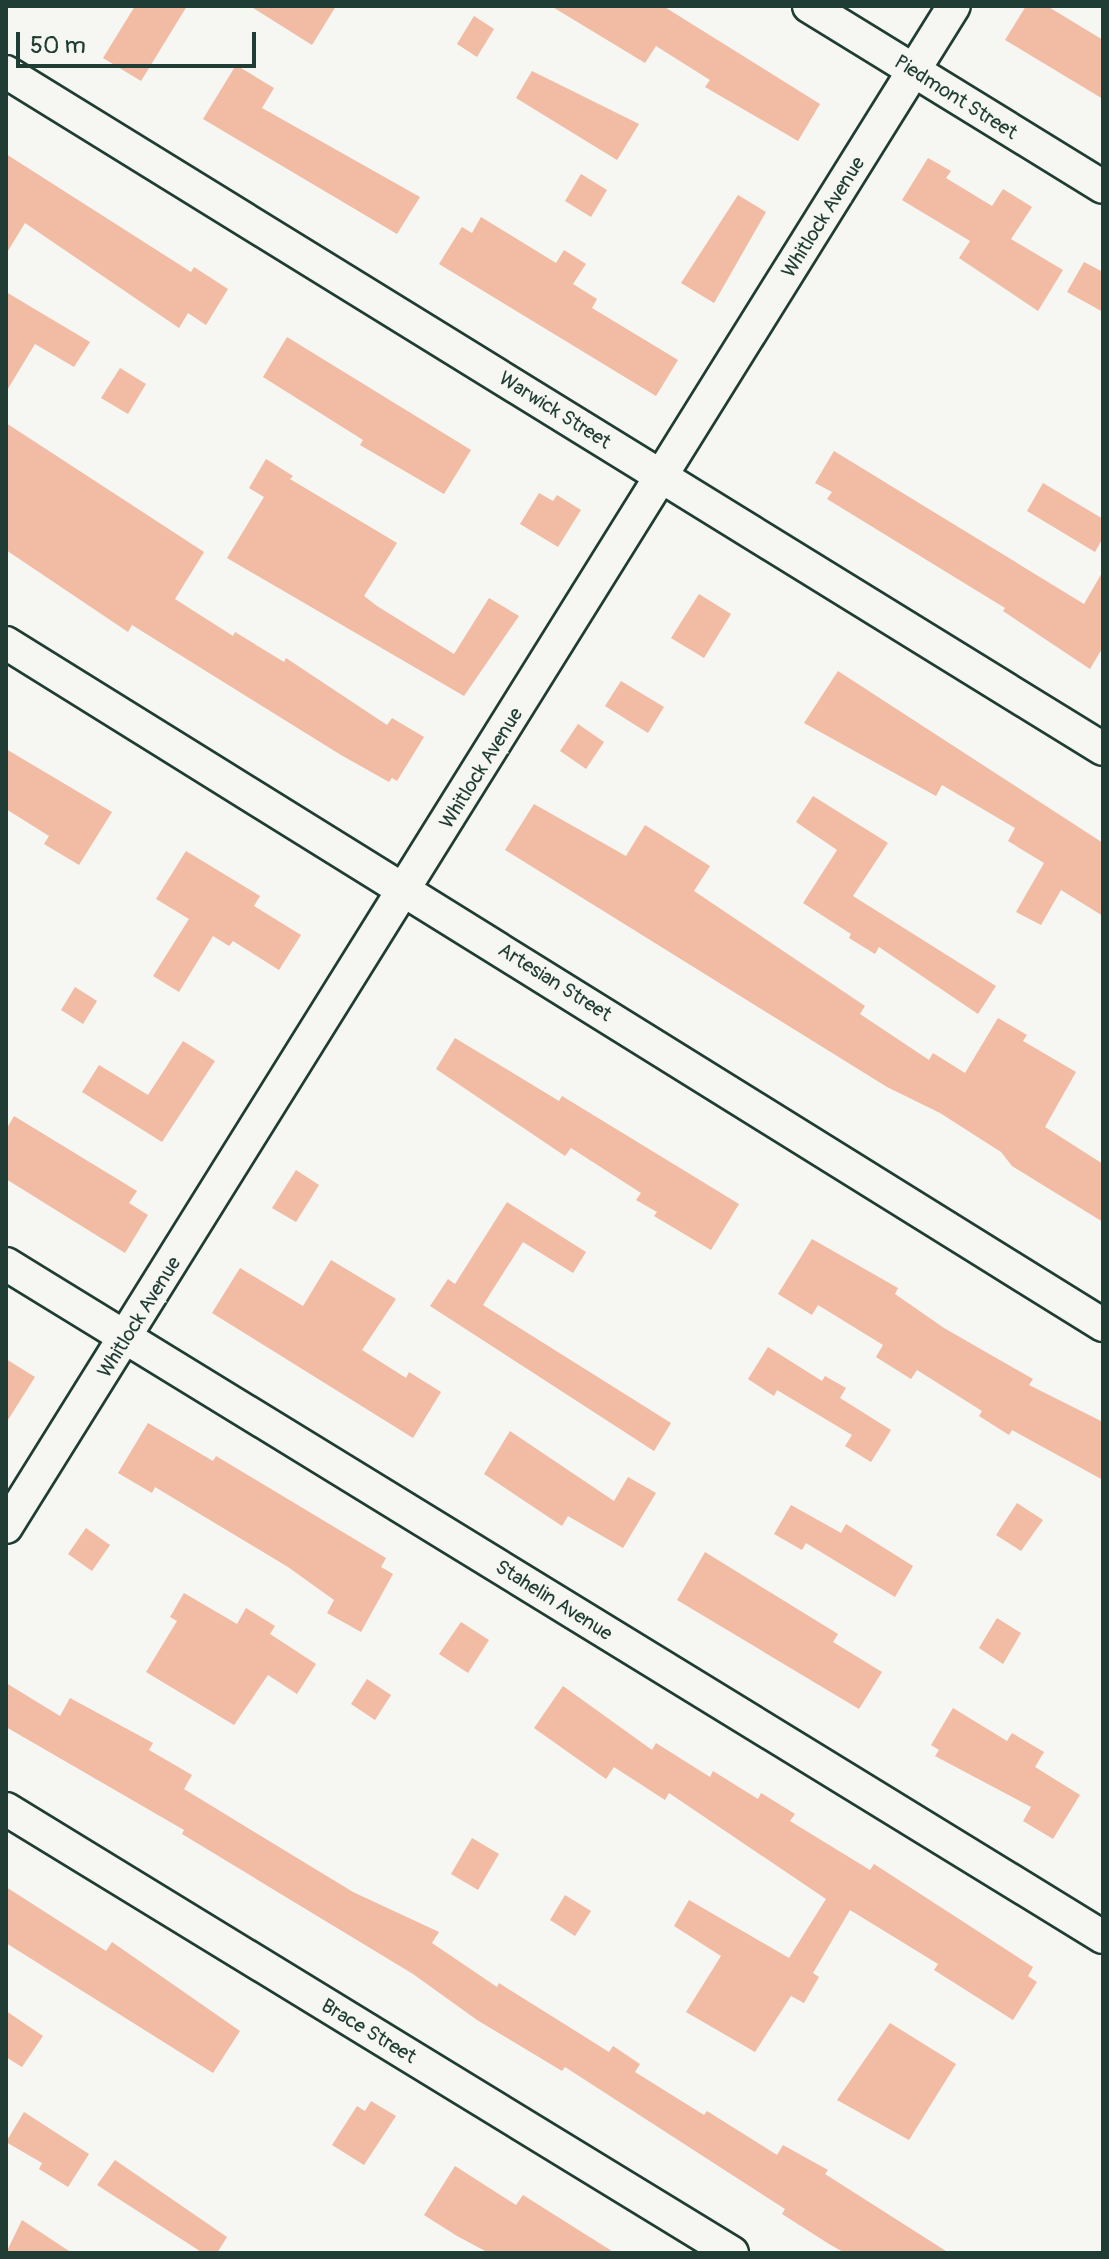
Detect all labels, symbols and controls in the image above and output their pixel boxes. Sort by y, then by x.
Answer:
scale bar [20,16,260,66]
text: 50 m [30,31,86,60]
street label: Piedmont Street [890,50,1022,144]
street label: Whitlock Avenue [776,152,870,282]
street label: Warwick Street [495,366,615,454]
street label: Whitlock Avenue [434,703,528,833]
street label: Artesian Street [494,938,616,1026]
street label: Whitlock Avenue [92,1252,186,1382]
street label: Stahelin Avenue [491,1554,617,1646]
street label: Brace Street [317,1993,421,2069]

